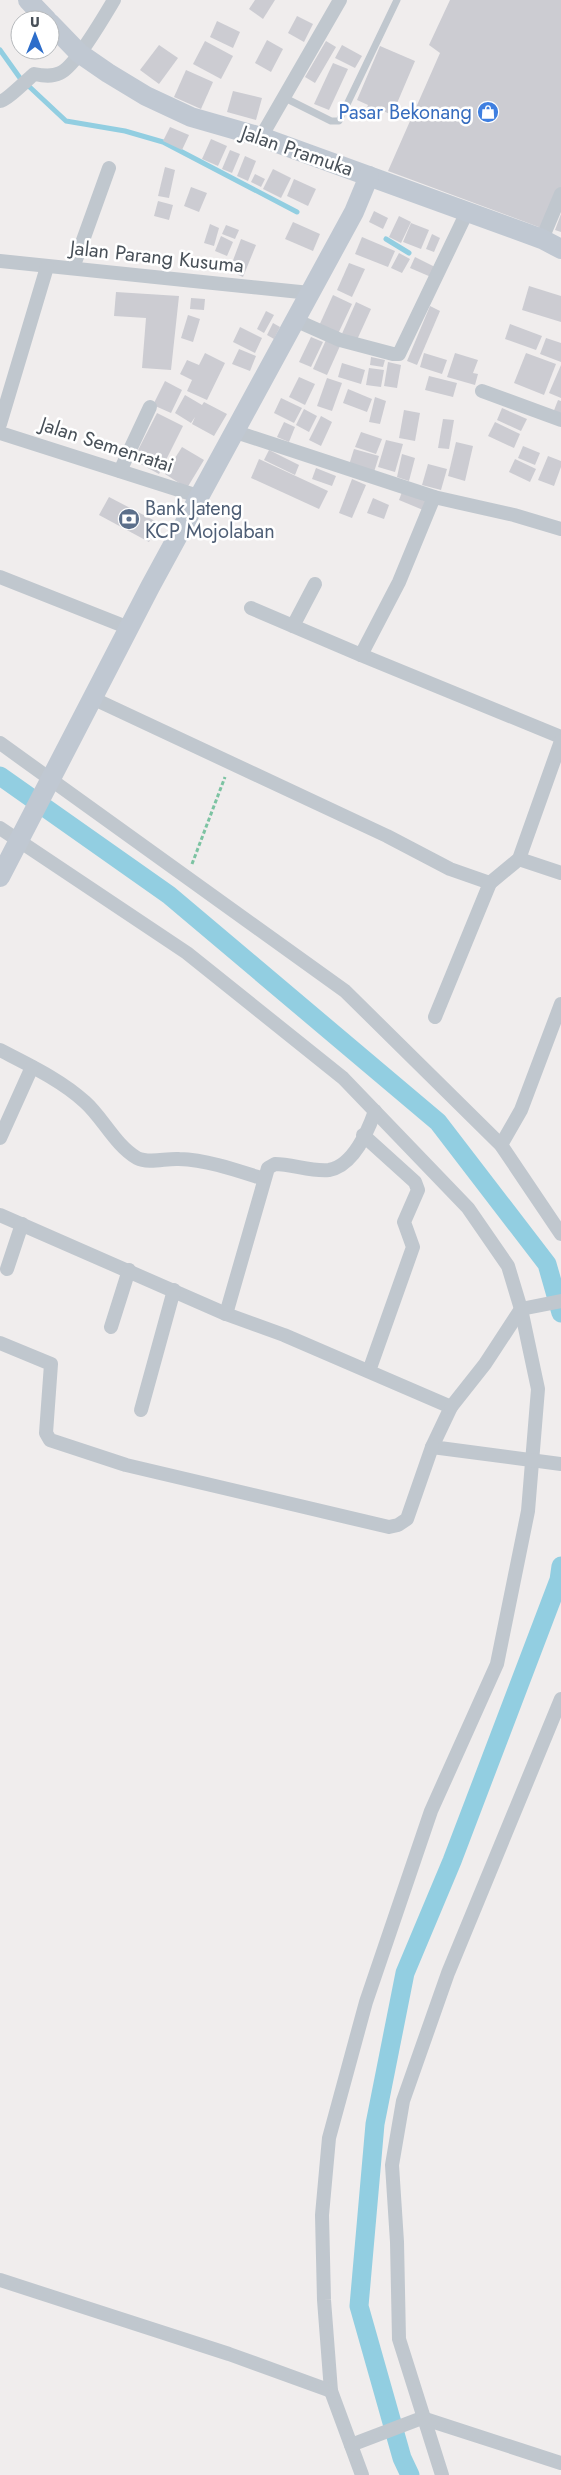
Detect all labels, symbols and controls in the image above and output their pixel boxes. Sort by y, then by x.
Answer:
north arrow [10,10,60,60]
text: U [30,12,40,32]
place label: Pasar Bekonang [339,98,472,127]
shop icon: Pasar Bekonang [476,100,500,124]
street label: Jalan Pramuka [234,117,357,184]
street label: Jalan Parang Kusuma [66,233,245,281]
street label: Jalan Semenratai [34,409,178,480]
place label: Bank Jateng KCP Mojolaban [145,494,275,546]
bank icon: Bank Jateng KCP Mojolaban [117,507,141,531]

